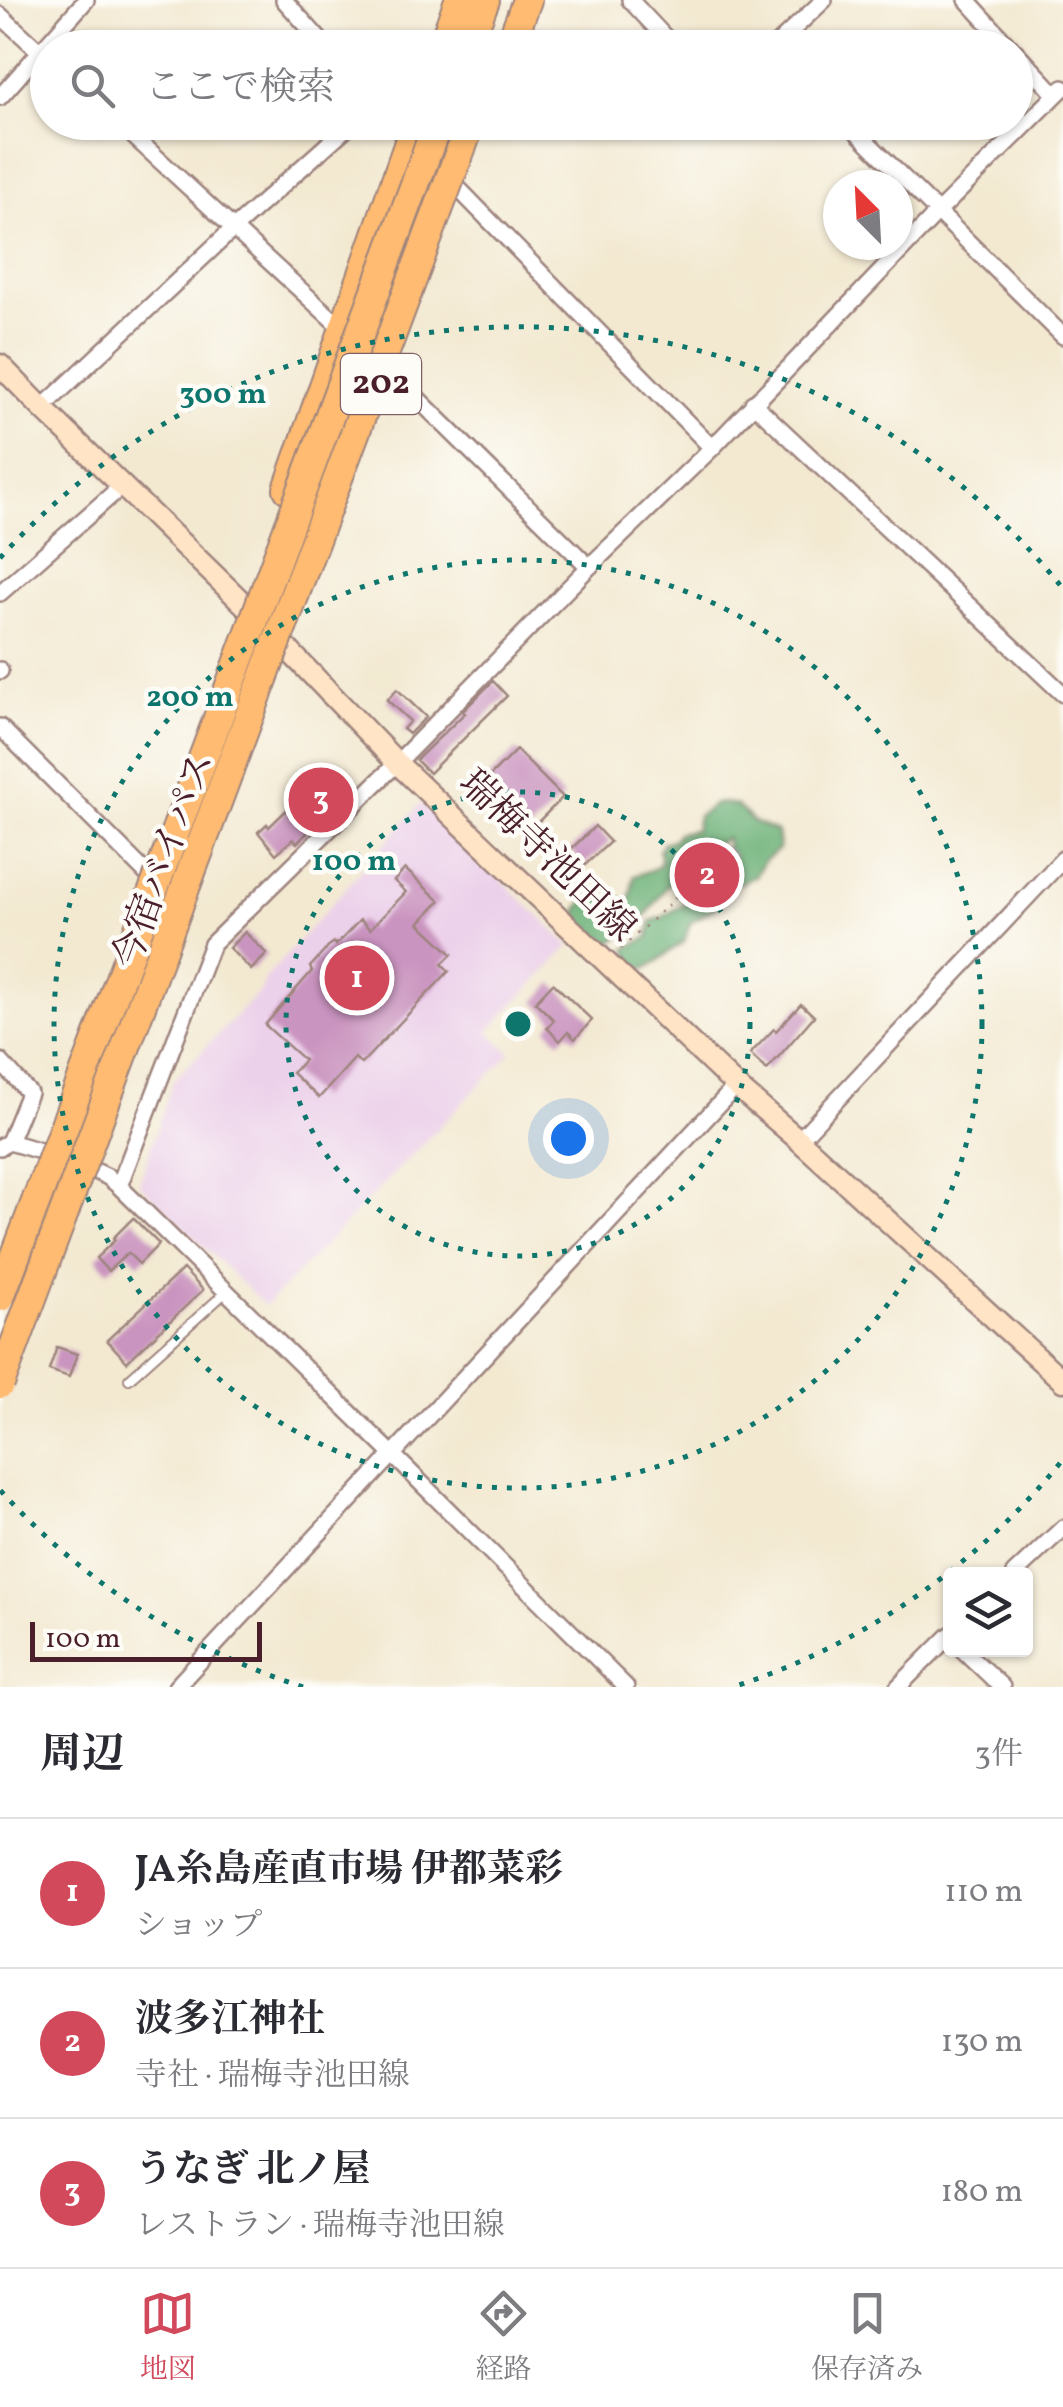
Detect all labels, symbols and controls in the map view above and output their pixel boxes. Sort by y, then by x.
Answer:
search box [30,30,1033,140]
icon: search [65,58,120,113]
text: ここで検索 [145,63,335,116]
north arrow [823,170,913,260]
road number: 202 [341,354,421,414]
text: 300 m [179,374,267,416]
text: 200 m [146,677,234,719]
street label: 今宿バイパス [102,745,230,977]
street label: 瑞梅寺池田線 [446,759,646,955]
pin: 3 [288,762,354,838]
pin: 2 [674,838,740,912]
text: 100 m [312,841,396,883]
pin: 1 [324,940,390,1016]
centre of rings [500,1006,536,1042]
your location [543,1113,594,1164]
map controls [943,1567,1033,1657]
button: layers [943,1567,1033,1657]
scale bar [30,1617,262,1662]
text: 100 m [45,1620,120,1659]
text: 周辺 [40,1727,124,1786]
text: 3件 [975,1734,1023,1778]
text: JA糸島産直市場 伊都菜彩 [135,1845,563,1898]
text: 1 [66,1871,79,1915]
text: 110 m [944,1871,1023,1915]
text: ショップ [135,1905,262,1949]
text: 波多江神社 [135,1995,325,2048]
text: 2 [64,2021,81,2065]
text: 130 m [941,2021,1023,2065]
text: 寺社 · 瑞梅寺池田線 [135,2055,410,2099]
text: うなぎ 北ノ屋 [135,2145,371,2198]
text: 3 [64,2171,81,2215]
text: 180 m [940,2171,1023,2215]
text: レストラン · 瑞梅寺池田線 [135,2205,505,2249]
tab: 地図 [140,2286,196,2390]
tab: 経路 [475,2286,531,2390]
tab: 保存済み [811,2286,923,2390]

